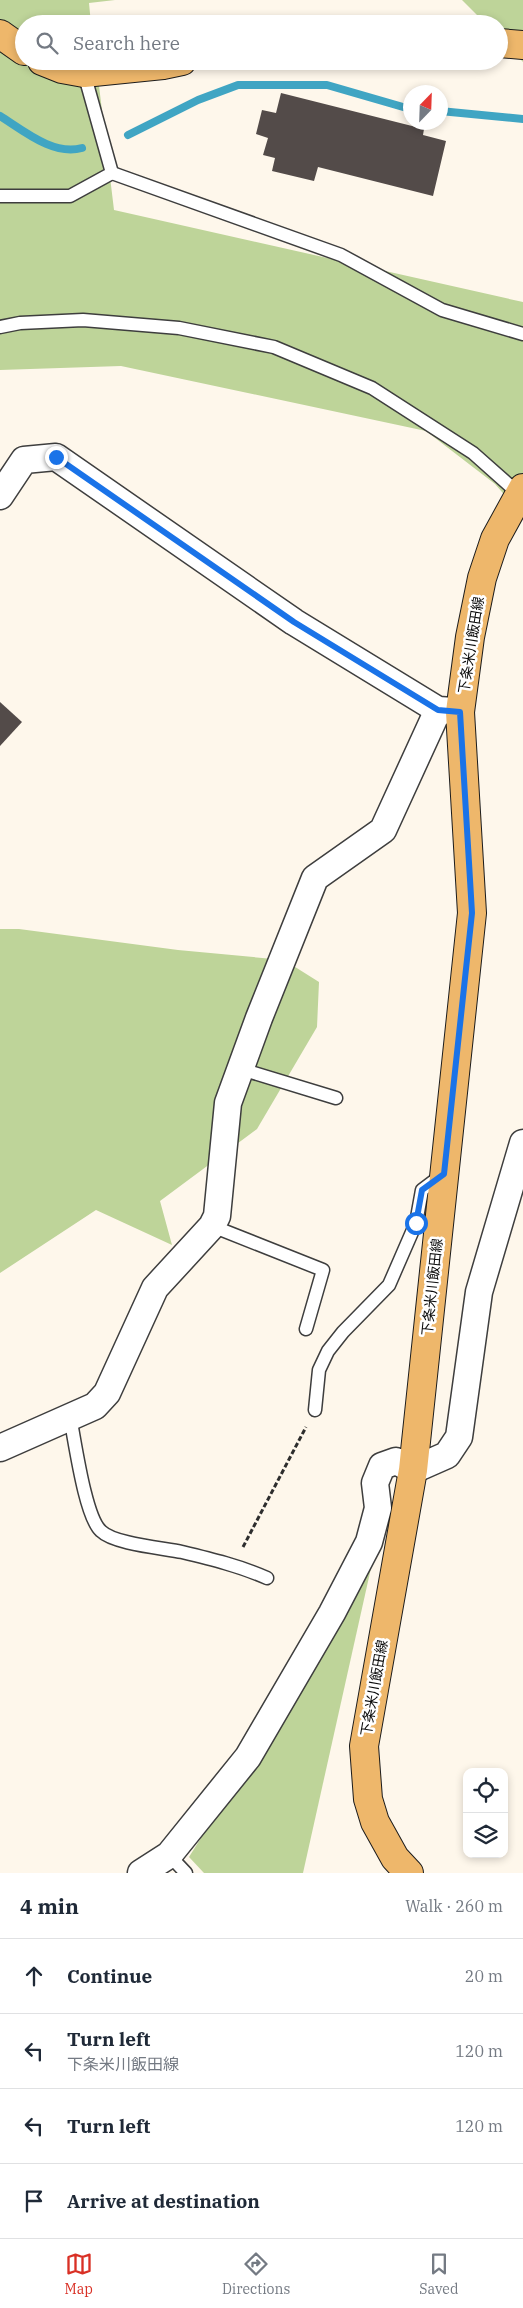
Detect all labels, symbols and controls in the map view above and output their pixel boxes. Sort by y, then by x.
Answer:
search box [15,15,508,70]
icon: search [33,29,61,57]
text: Search here [73,31,180,55]
north arrow [403,85,448,130]
route end [45,446,68,469]
street label: 下条米川飯田線 [454,595,488,695]
route start [405,1212,428,1235]
street label: 下条米川飯田線 [418,1237,446,1337]
street label: 下条米川飯田線 [357,1638,391,1738]
map controls [463,1768,508,1858]
button: locate [463,1768,508,1813]
button: layers [463,1813,508,1858]
text: 4 min [20,1892,79,1920]
text: Walk · 260 m [405,1896,503,1916]
icon: ahead [20,1962,48,1990]
text: Continue [67,1964,152,1988]
text: 20 m [465,1966,503,1986]
text: Turn left [67,2027,150,2051]
icon: left [20,2037,48,2065]
text: 120 m [455,2041,503,2061]
text: 下条米川飯田線 [67,2054,179,2074]
icon: left [20,2112,48,2140]
text: Turn left [67,2114,150,2138]
text: 120 m [455,2116,503,2136]
icon: arrive [20,2187,48,2215]
text: Arrive at destination [67,2189,260,2213]
tab: Map [65,2250,93,2298]
tab: Directions [222,2250,290,2298]
tab: Saved [419,2250,458,2298]

